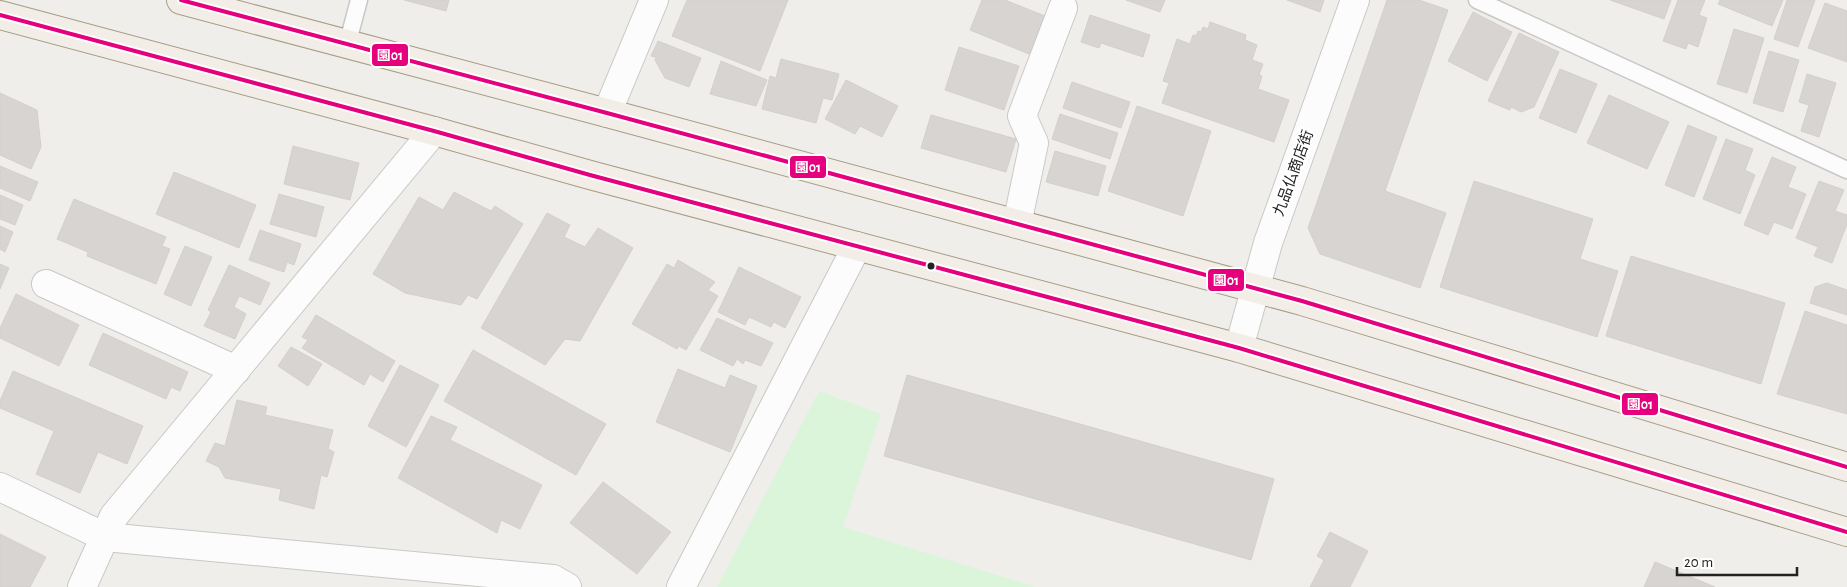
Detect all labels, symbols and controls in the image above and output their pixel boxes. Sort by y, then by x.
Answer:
line badge: 園01 [371,43,409,67]
text: 園01 [377,49,403,63]
street label: 九品仏商店街 [1270,128,1316,218]
line badge: 園01 [789,155,827,179]
text: 園01 [795,161,821,175]
unlabelled marker [926,261,936,271]
line badge: 園01 [1207,268,1245,292]
text: 園01 [1213,274,1239,288]
line badge: 園01 [1621,392,1659,416]
text: 園01 [1627,398,1653,412]
scale bar [1677,544,1797,576]
text: 20 m [1684,555,1713,570]

